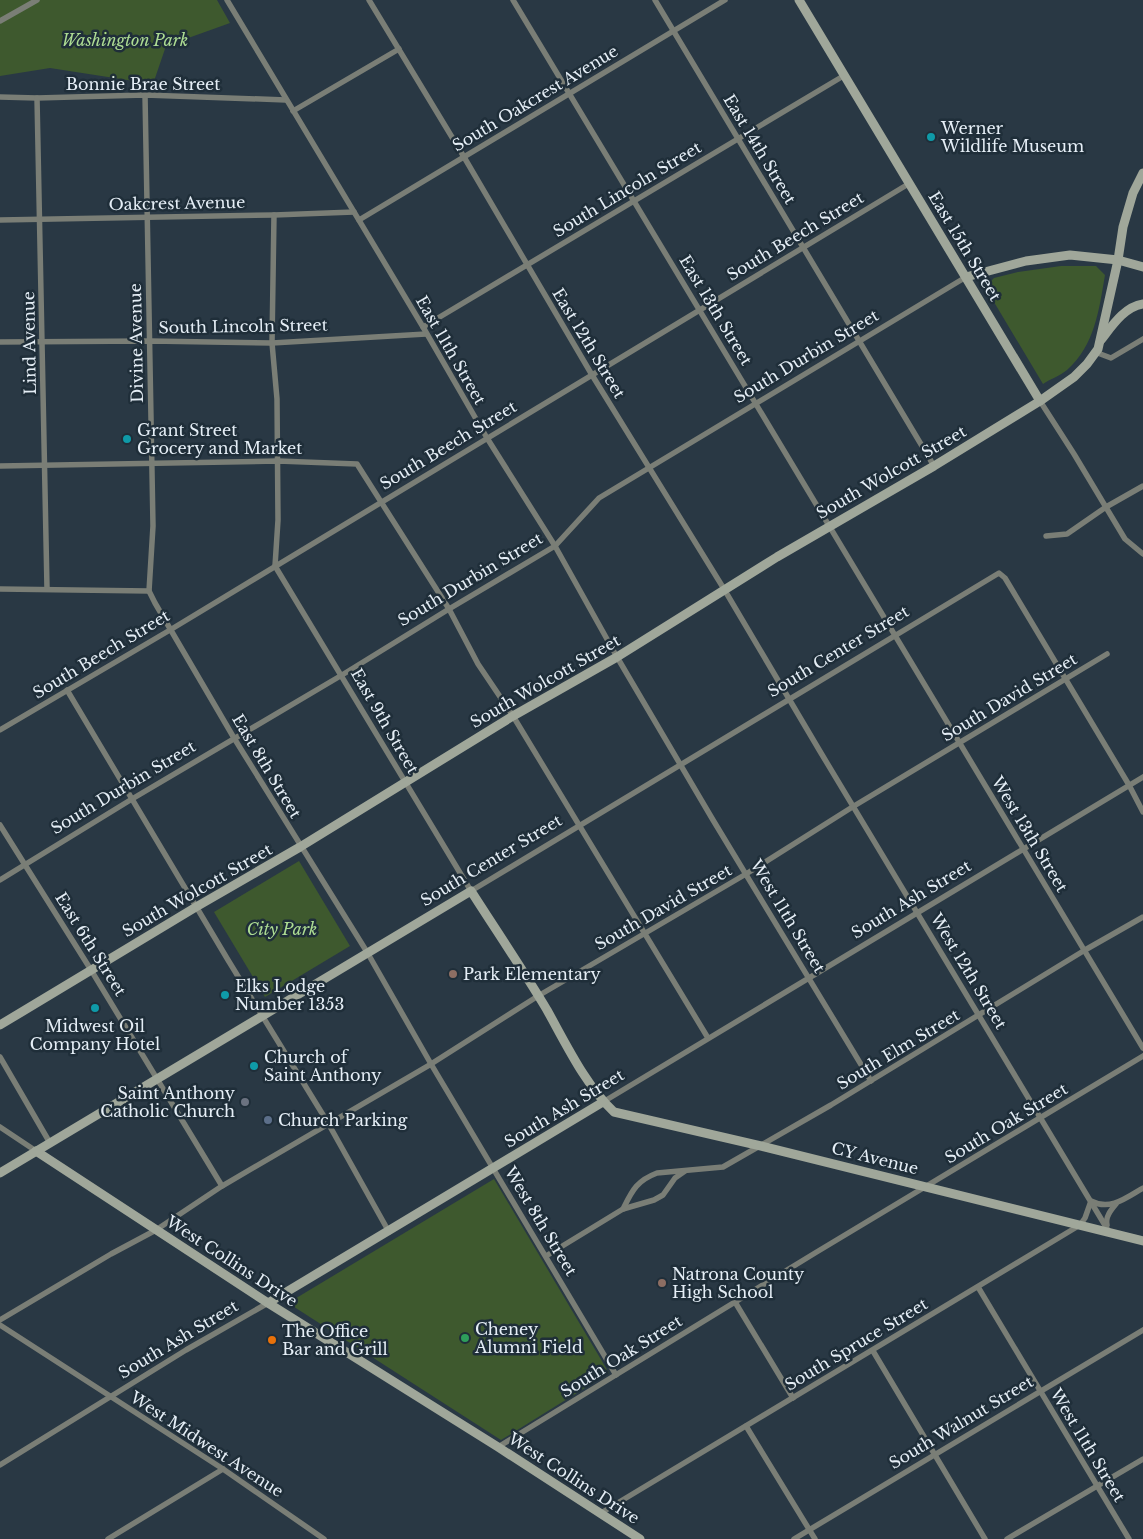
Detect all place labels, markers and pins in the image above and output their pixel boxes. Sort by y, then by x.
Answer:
place label: Werner Wildlife Museum [940,118,1084,156]
marker: Werner Wildlife Museum [925,131,937,143]
place label: Grant Street Grocery and Market [137,420,302,458]
marker: Grant Street Grocery and Market [121,433,133,445]
place label: Park Elementary [463,964,601,984]
marker: Park Elementary [447,968,459,980]
place label: Elks Lodge Number 1353 [235,976,344,1014]
marker: Elks Lodge Number 1353 [219,989,231,1001]
marker: Midwest Oil Company Hotel [89,1002,101,1014]
place label: Midwest Oil Company Hotel [30,1016,160,1054]
place label: Church of Saint Anthony [264,1047,382,1085]
marker: Church of Saint Anthony [248,1060,260,1072]
place label: Saint Anthony Catholic Church [100,1083,236,1121]
marker: Saint Anthony Catholic Church [239,1096,251,1108]
place label: Church Parking [278,1110,408,1130]
marker: Church Parking [262,1114,274,1126]
place label: Natrona County High School [672,1264,805,1302]
marker: Natrona County High School [656,1277,668,1289]
place label: Cheney Alumni Field [474,1319,583,1357]
place label: The Office Bar and Grill [282,1321,388,1359]
marker: Cheney Alumni Field [459,1332,471,1344]
marker: The Office Bar and Grill [266,1334,278,1346]

